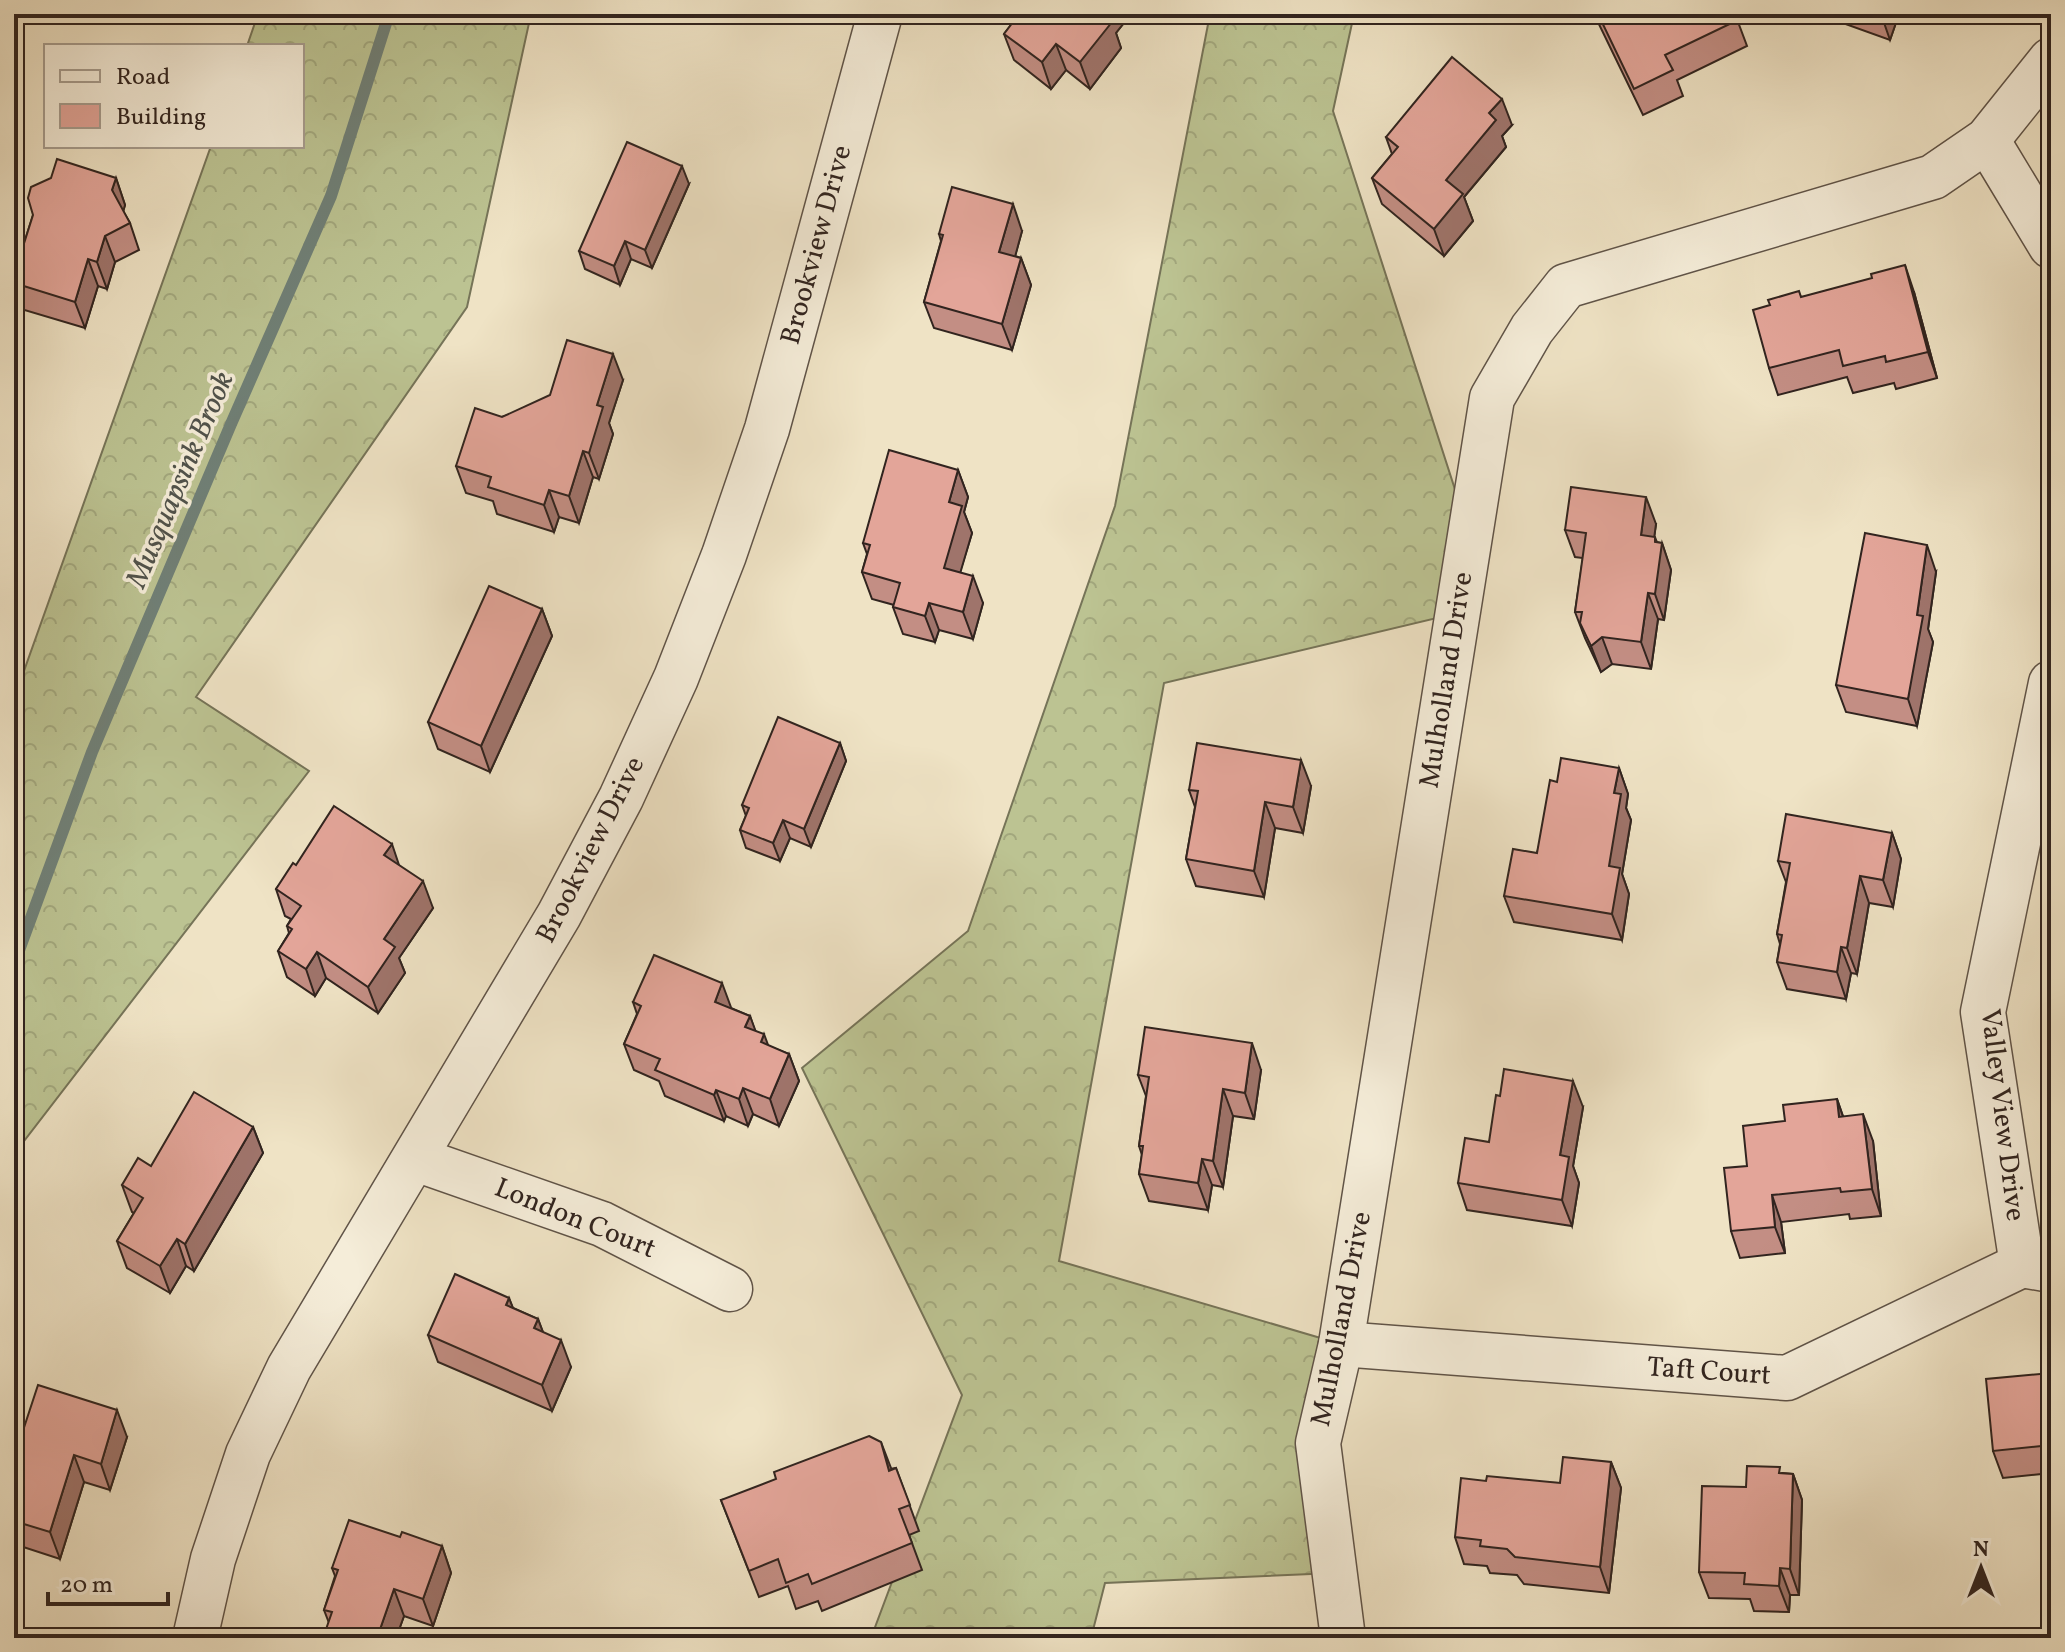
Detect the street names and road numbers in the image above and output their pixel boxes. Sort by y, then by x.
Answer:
street label: Brookview Drive [772,141,862,349]
street label: Mulholland Drive [1411,569,1483,791]
street label: Brookview Drive [527,750,655,950]
street label: Valley View Drive [1970,1007,2034,1223]
street label: London Court [488,1169,662,1269]
street label: Mulholland Drive [1302,1208,1382,1430]
street label: Taft Court [1646,1348,1772,1396]

